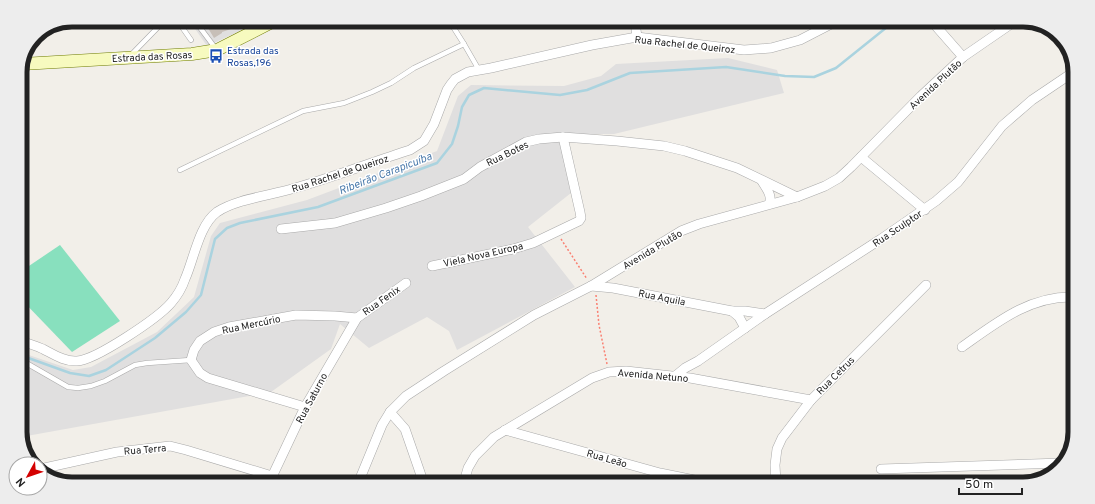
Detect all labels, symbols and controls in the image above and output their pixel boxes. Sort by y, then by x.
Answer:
street label: Rua Rachel de Queiroz [634,34,736,57]
place label: Estrada das Rosas,196 [227,45,279,70]
bus stop icon: Estrada das Rosas,196 [208,48,224,64]
street label: Estrada das Rosas [112,49,193,66]
street label: Avenida Plutão [907,57,965,113]
street label: Rua Botes [484,138,531,170]
water label: Ribeirão Carapicuíba [337,150,434,198]
street label: Rua Rachel de Queiroz [290,153,391,196]
street label: Rua Sculptor [870,208,925,251]
street label: Avenida Plutão [621,227,685,273]
street label: Viela Nova Europa [442,240,525,271]
street label: Rua Fenix [360,283,403,319]
street label: Rua Aquila [637,288,686,309]
street label: Rua Mercúrio [221,313,282,338]
street label: Rua Cetrus [814,354,858,398]
street label: Avenida Netuno [617,367,689,386]
street label: Rua Saturno [294,371,331,426]
street label: Rua Terra [123,442,167,459]
street label: Rua Leão [585,447,629,472]
north arrow [8,456,48,496]
scale bar [959,470,1022,496]
text: N [13,474,29,489]
text: 50 m [965,477,993,493]

